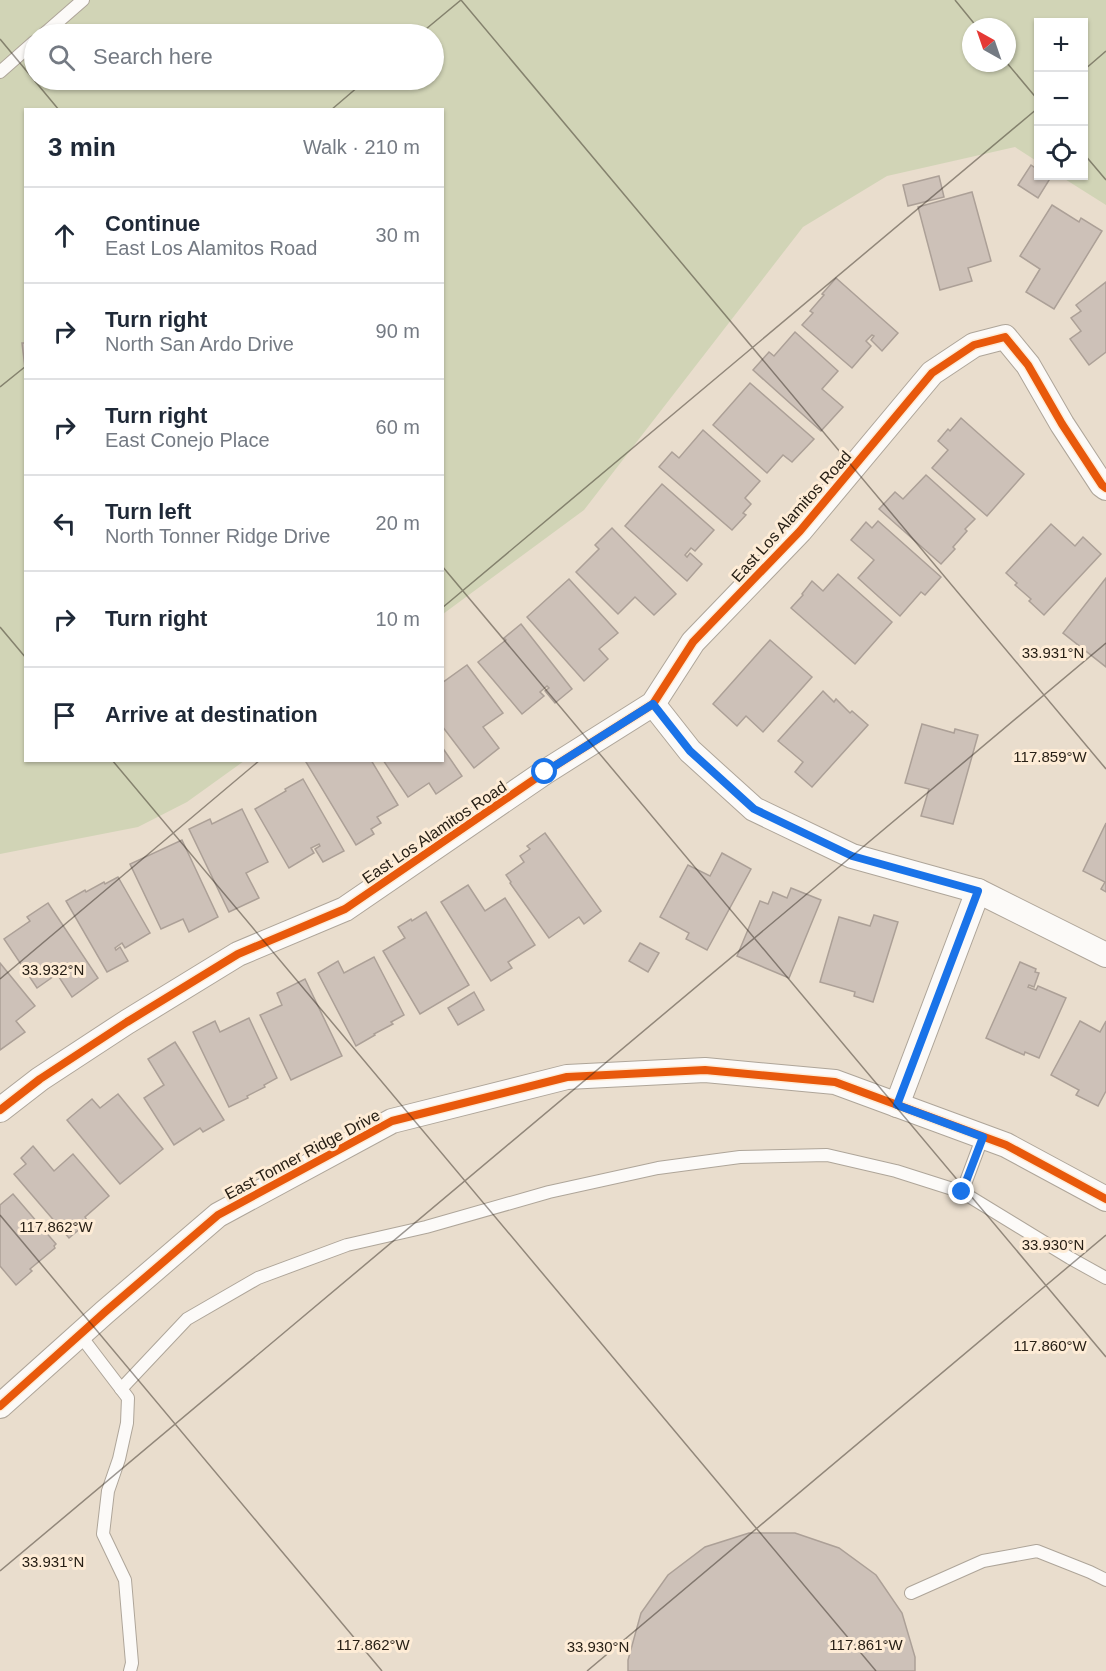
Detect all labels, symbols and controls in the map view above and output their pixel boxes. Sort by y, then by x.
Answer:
north arrow [962,18,1016,72]
map controls [1034,18,1088,180]
button: + [1034,18,1088,72]
search box [24,24,444,90]
icon: search [45,41,78,74]
text: Search here [93,44,213,69]
button: − [1034,72,1088,126]
button: locate [1034,126,1088,180]
text: 3 min [48,132,116,162]
text: Walk · 210 m [303,136,420,158]
text: Continue [105,211,200,236]
icon: ahead [48,219,81,252]
text: 30 m [376,224,420,246]
text: East Los Alamitos Road [105,237,317,259]
text: Turn right [105,307,207,332]
icon: right [48,315,81,348]
text: 90 m [376,320,420,342]
text: North San Ardo Drive [105,333,294,355]
text: Turn right [105,403,207,428]
icon: right [48,411,81,444]
text: 60 m [376,416,420,438]
text: East Conejo Place [105,429,270,451]
street label: East Los Alamitos Road [728,448,855,585]
text: Turn left [105,499,191,524]
icon: left [48,507,81,540]
text: 20 m [376,512,420,534]
text: North Tonner Ridge Drive [105,525,330,547]
icon: right [48,603,81,636]
text: Turn right [105,606,207,631]
text: 10 m [376,608,420,630]
text: 33.931°N [1022,644,1084,661]
icon: arrive [48,699,81,732]
text: Arrive at destination [105,702,318,727]
text: 117.859°W [1013,748,1087,765]
route start [531,758,557,784]
street label: East Los Alamitos Road [359,778,509,887]
text: 33.932°N [22,961,84,978]
street label: East Tonner Ridge Drive [222,1106,383,1203]
route end [948,1178,974,1204]
text: 117.862°W [19,1218,93,1235]
text: 33.930°N [1022,1236,1084,1253]
text: 117.860°W [1013,1337,1087,1354]
text: 33.931°N [22,1553,84,1570]
text: 117.862°W [336,1636,410,1653]
text: 117.861°W [829,1636,903,1653]
text: 33.930°N [567,1638,629,1655]

